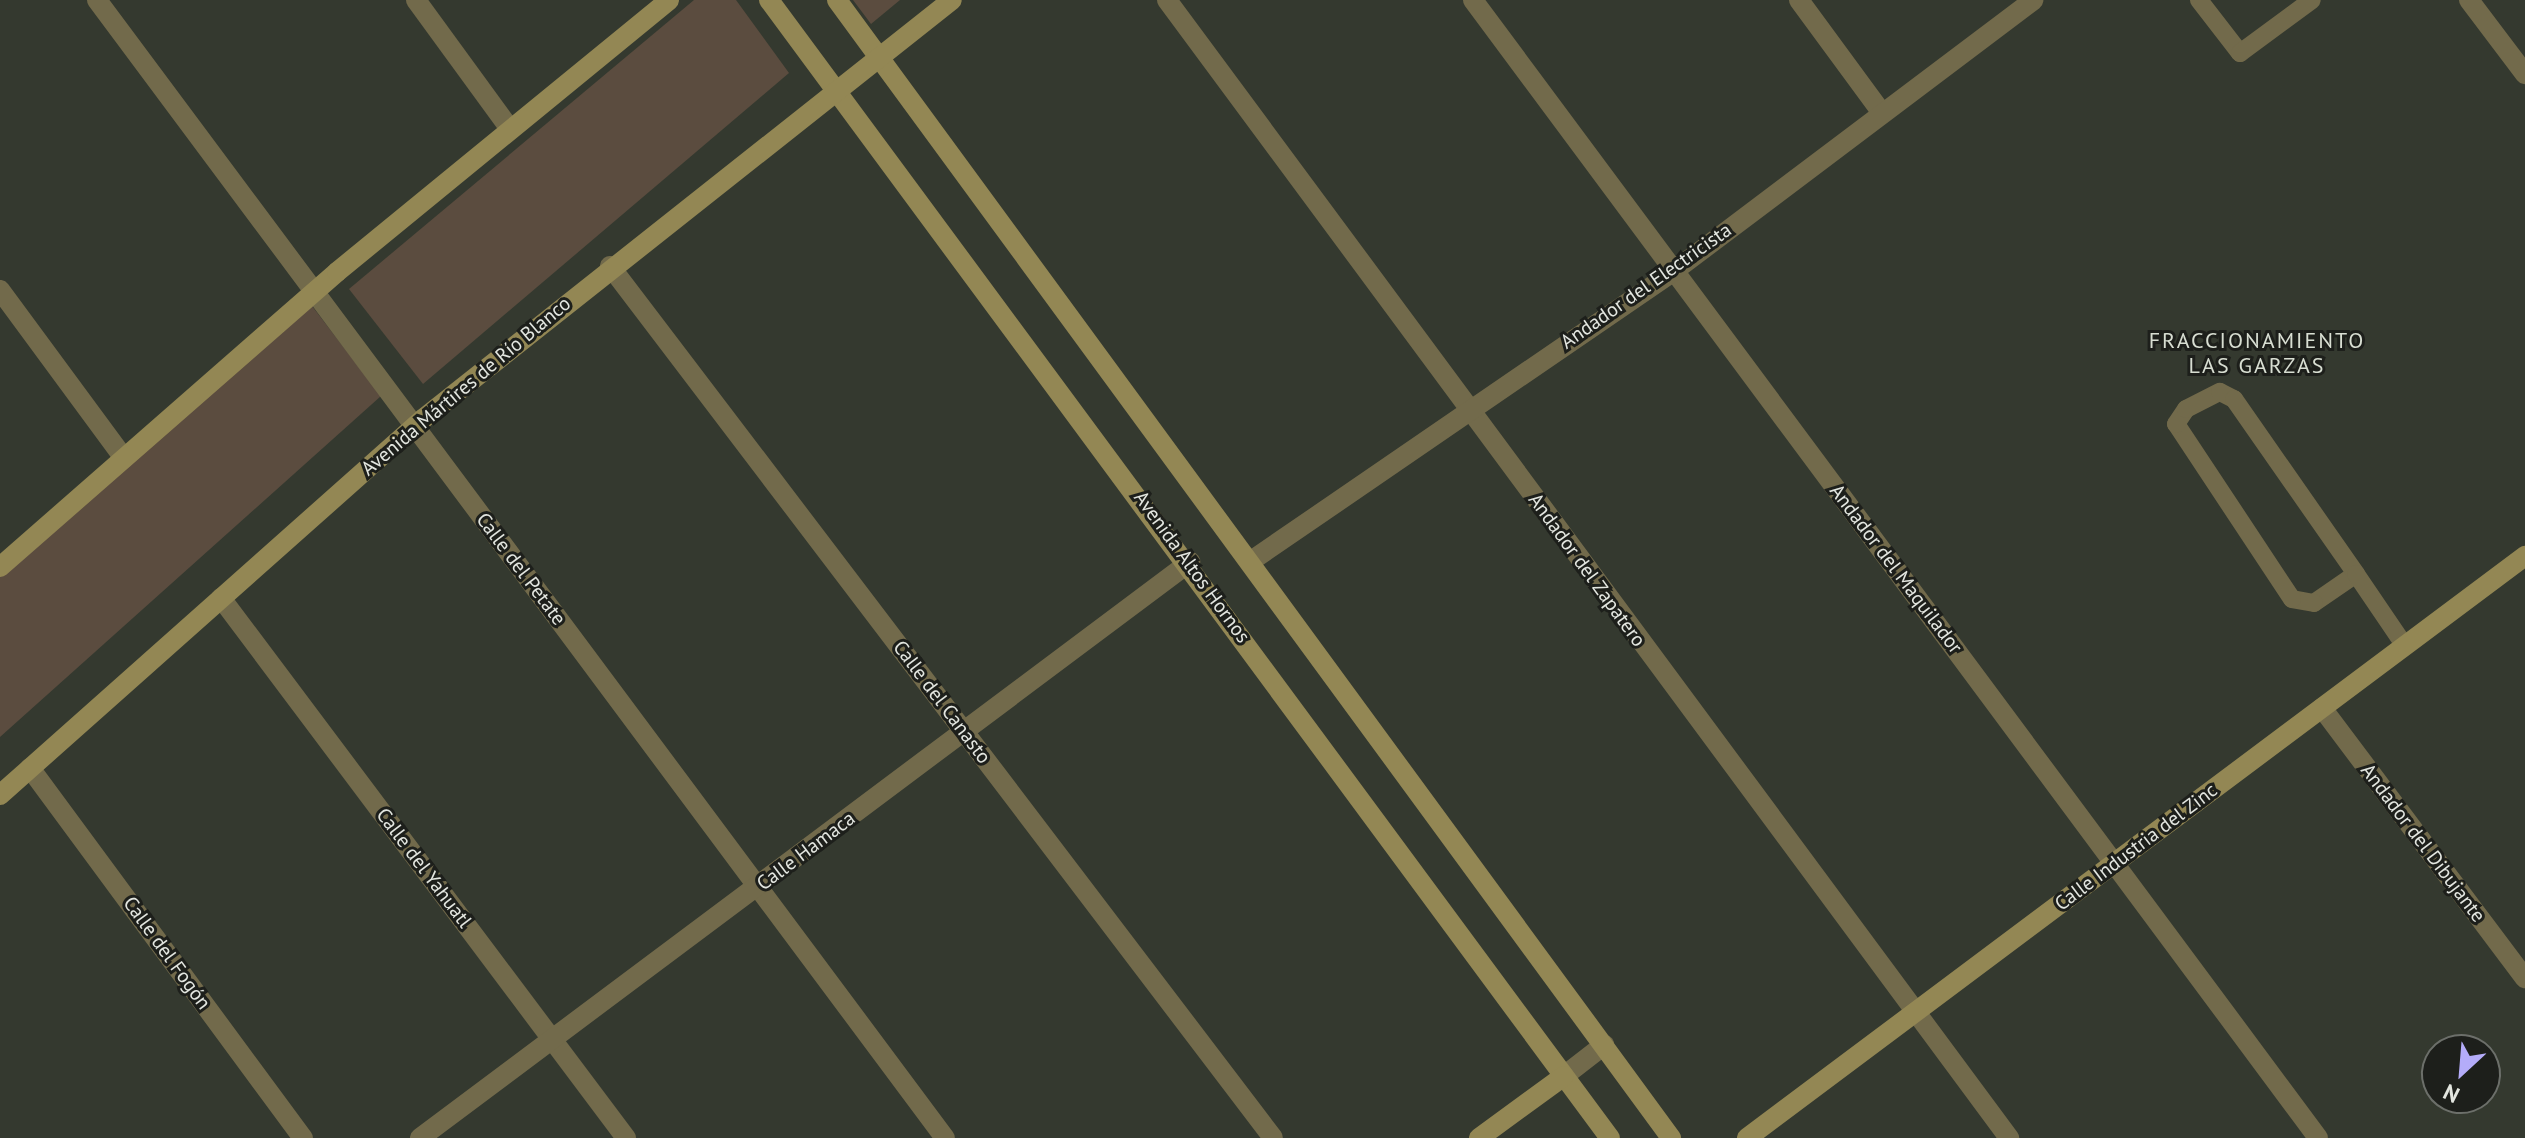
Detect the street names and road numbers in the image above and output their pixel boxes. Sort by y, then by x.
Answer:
street label: Andador del Electricista [1556,218,1736,354]
street label: Avenida Mártires de Río Blanco [356,291,576,481]
street label: Andador del Maquilador [1825,480,1967,658]
street label: Avenida Altos Hornos [1129,486,1255,648]
street label: Andador del Zapatero [1523,488,1651,652]
street label: Calle del Petate [471,508,571,630]
street label: Calle del Canasto [888,636,996,768]
street label: Andador del Dibujante [2356,759,2490,927]
street label: Calle Industria del Zinc [2050,778,2222,916]
street label: Calle del Yahuatl [371,803,477,933]
street label: Calle Hamaca [752,806,860,896]
street label: Calle del Fogón [118,892,216,1014]

